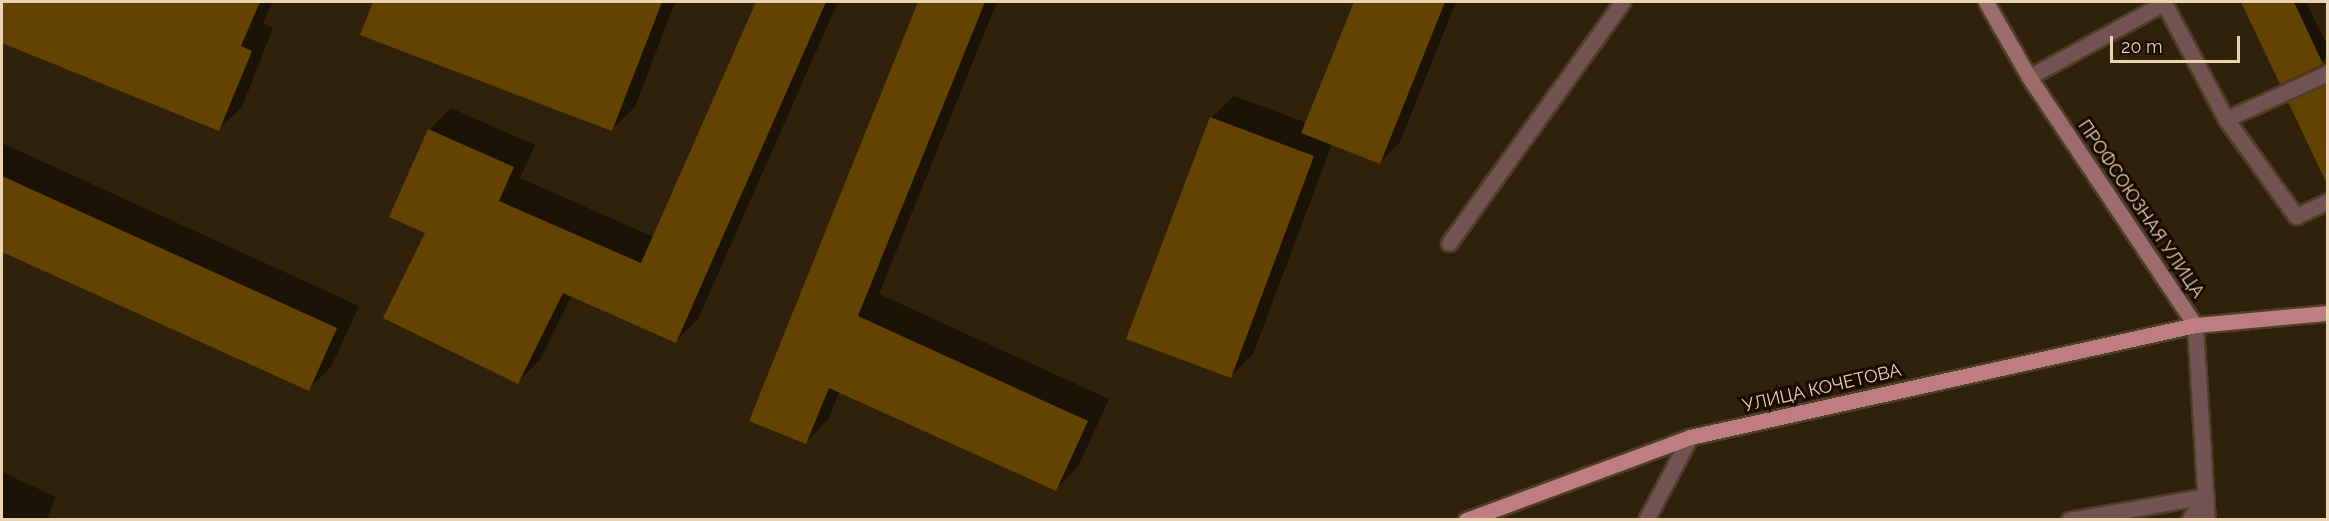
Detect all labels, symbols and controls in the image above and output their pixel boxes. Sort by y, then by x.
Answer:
scale bar [2113,24,2244,62]
text: 20 m [2121,36,2163,57]
street label: ПРОФСОЮЗНАЯ УЛИЦА [2073,116,2209,302]
street label: УЛИЦА КОЧЕТОВА [1740,359,1904,417]

